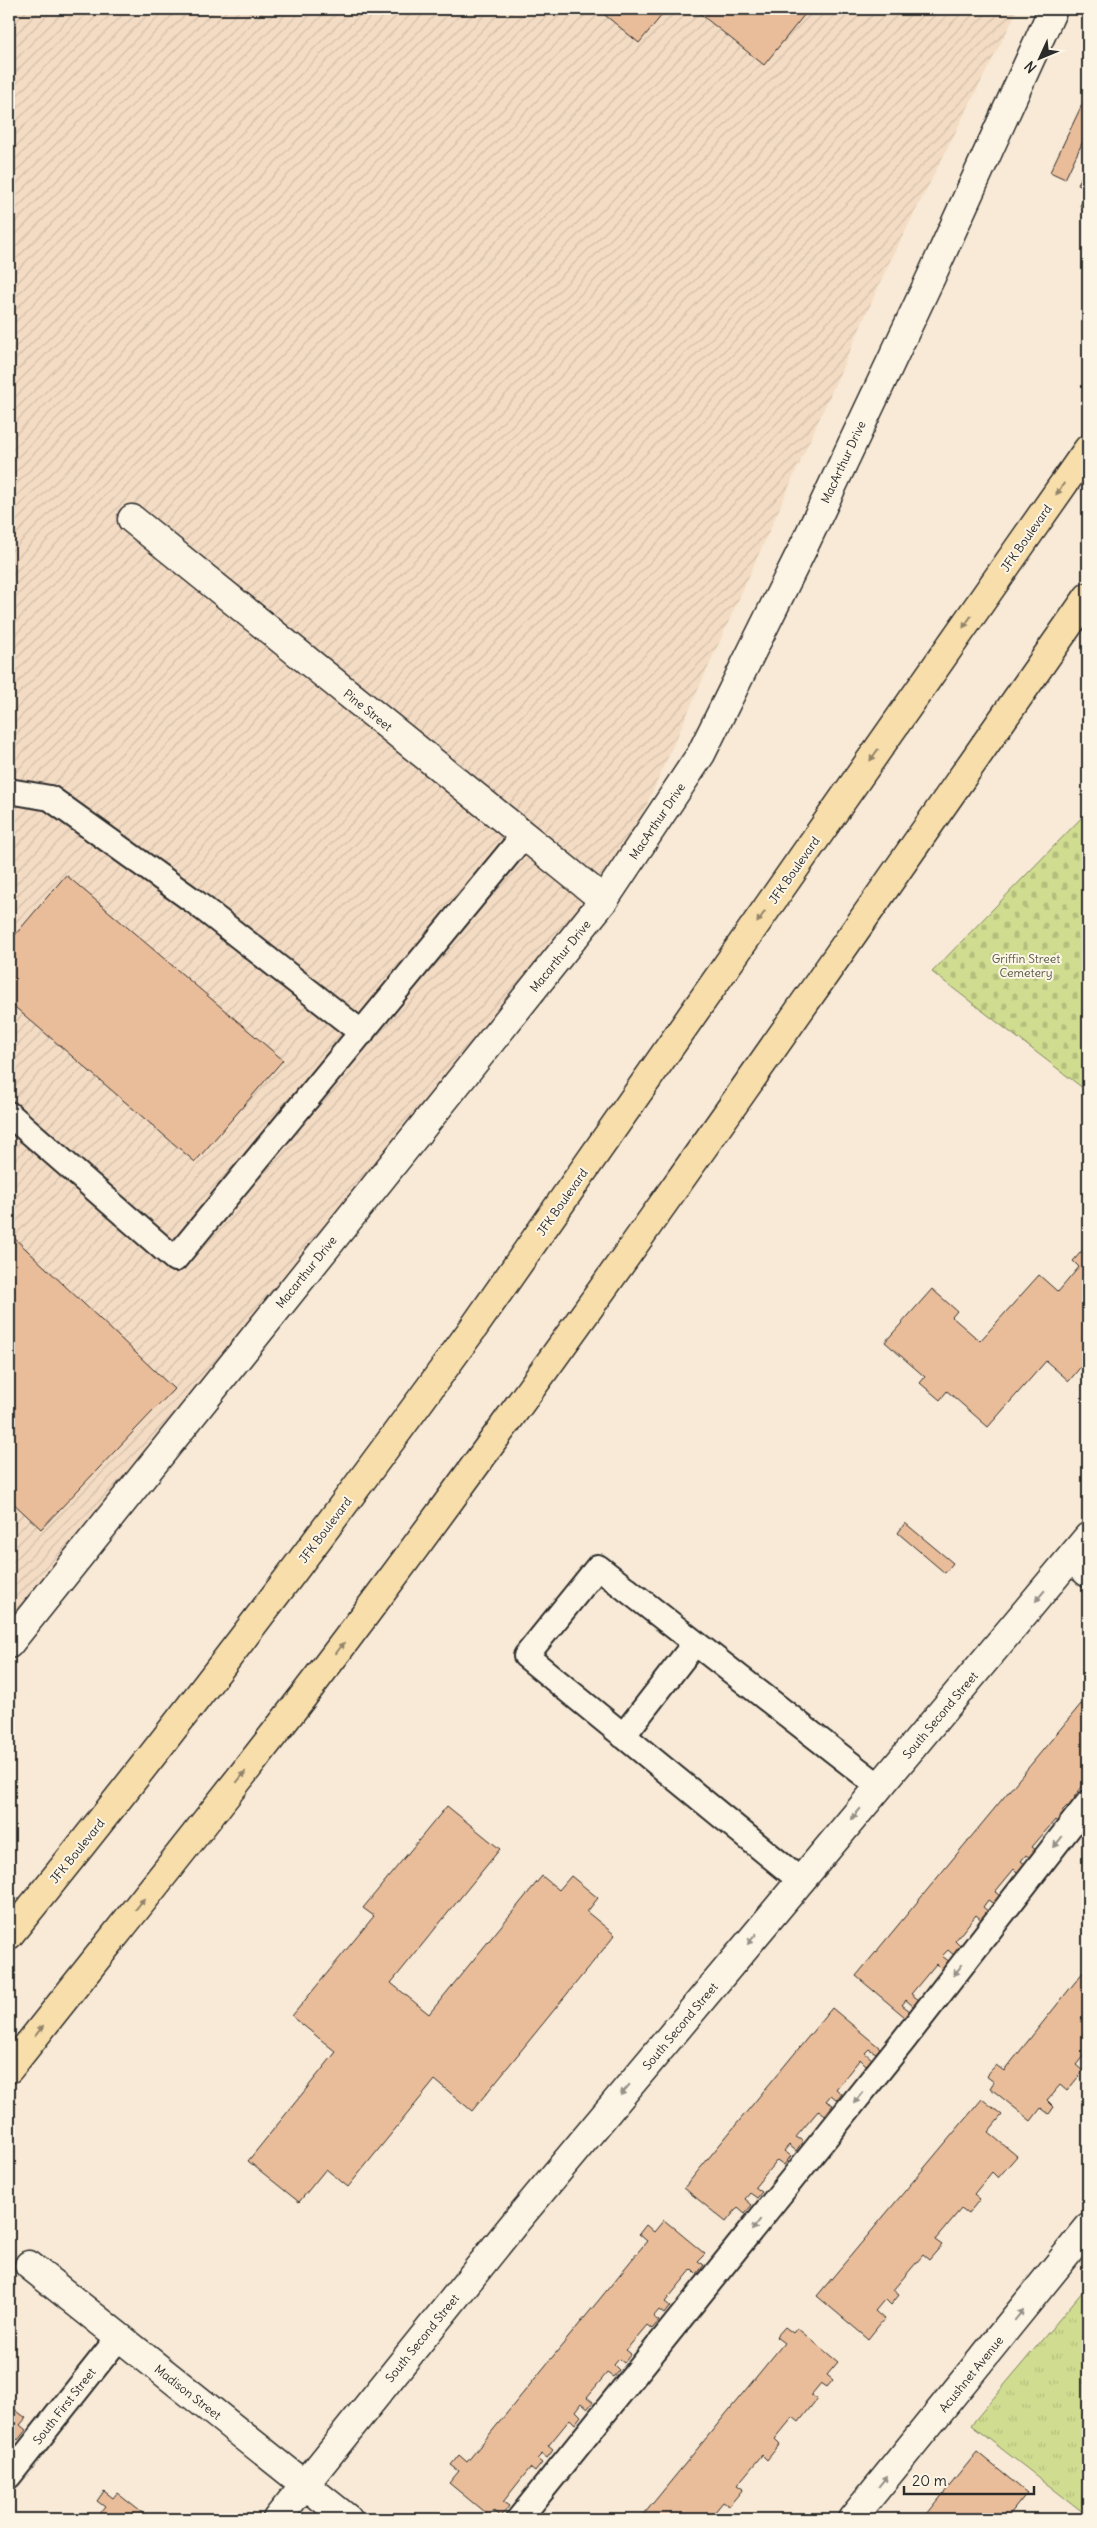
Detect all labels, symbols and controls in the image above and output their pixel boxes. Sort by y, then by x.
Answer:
north arrow [1014,32,1064,82]
text: N [1021,57,1040,77]
street label: MacArthur Drive [817,418,869,506]
one-way arrow [1055,482,1065,495]
street label: JFK Boulevard [997,502,1055,574]
one-way arrow [962,615,972,629]
street label: Pine Street [341,686,395,734]
one-way arrow [869,748,879,762]
street label: MacArthur Drive [626,780,688,862]
street label: JFK Boulevard [765,834,823,906]
one-way arrow [756,910,766,924]
street label: Macarthur Drive [526,917,594,995]
park label: Griffin Street Cemetery [992,951,1060,980]
street label: JFK Boulevard [533,1166,591,1238]
street label: Macarthur Drive [272,1233,340,1311]
street label: JFK Boulevard [295,1494,355,1566]
one-way arrow [1034,1589,1045,1602]
one-way arrow [335,1642,346,1655]
street label: South Second Street [899,1668,981,1762]
one-way arrow [236,1770,247,1783]
one-way arrow [851,1808,862,1821]
street label: JFK Boulevard [46,1816,108,1886]
one-way arrow [1053,1835,1064,1848]
one-way arrow [135,1898,146,1911]
one-way arrow [747,1932,758,1945]
one-way arrow [953,1963,963,1977]
street label: South Second Street [639,1979,721,2073]
one-way arrow [34,2025,45,2038]
one-way arrow [620,2084,631,2097]
one-way arrow [852,2091,863,2104]
one-way arrow [751,2218,762,2231]
street label: South Second Street [382,2291,462,2385]
one-way arrow [1014,2309,1025,2322]
street label: Acushnet Avenue [936,2333,1006,2415]
street label: Madison Street [152,2361,224,2423]
street label: South First Street [29,2365,99,2447]
scale bar [904,2463,1034,2495]
text: 20 m [912,2471,947,2490]
one-way arrow [878,2475,889,2488]

